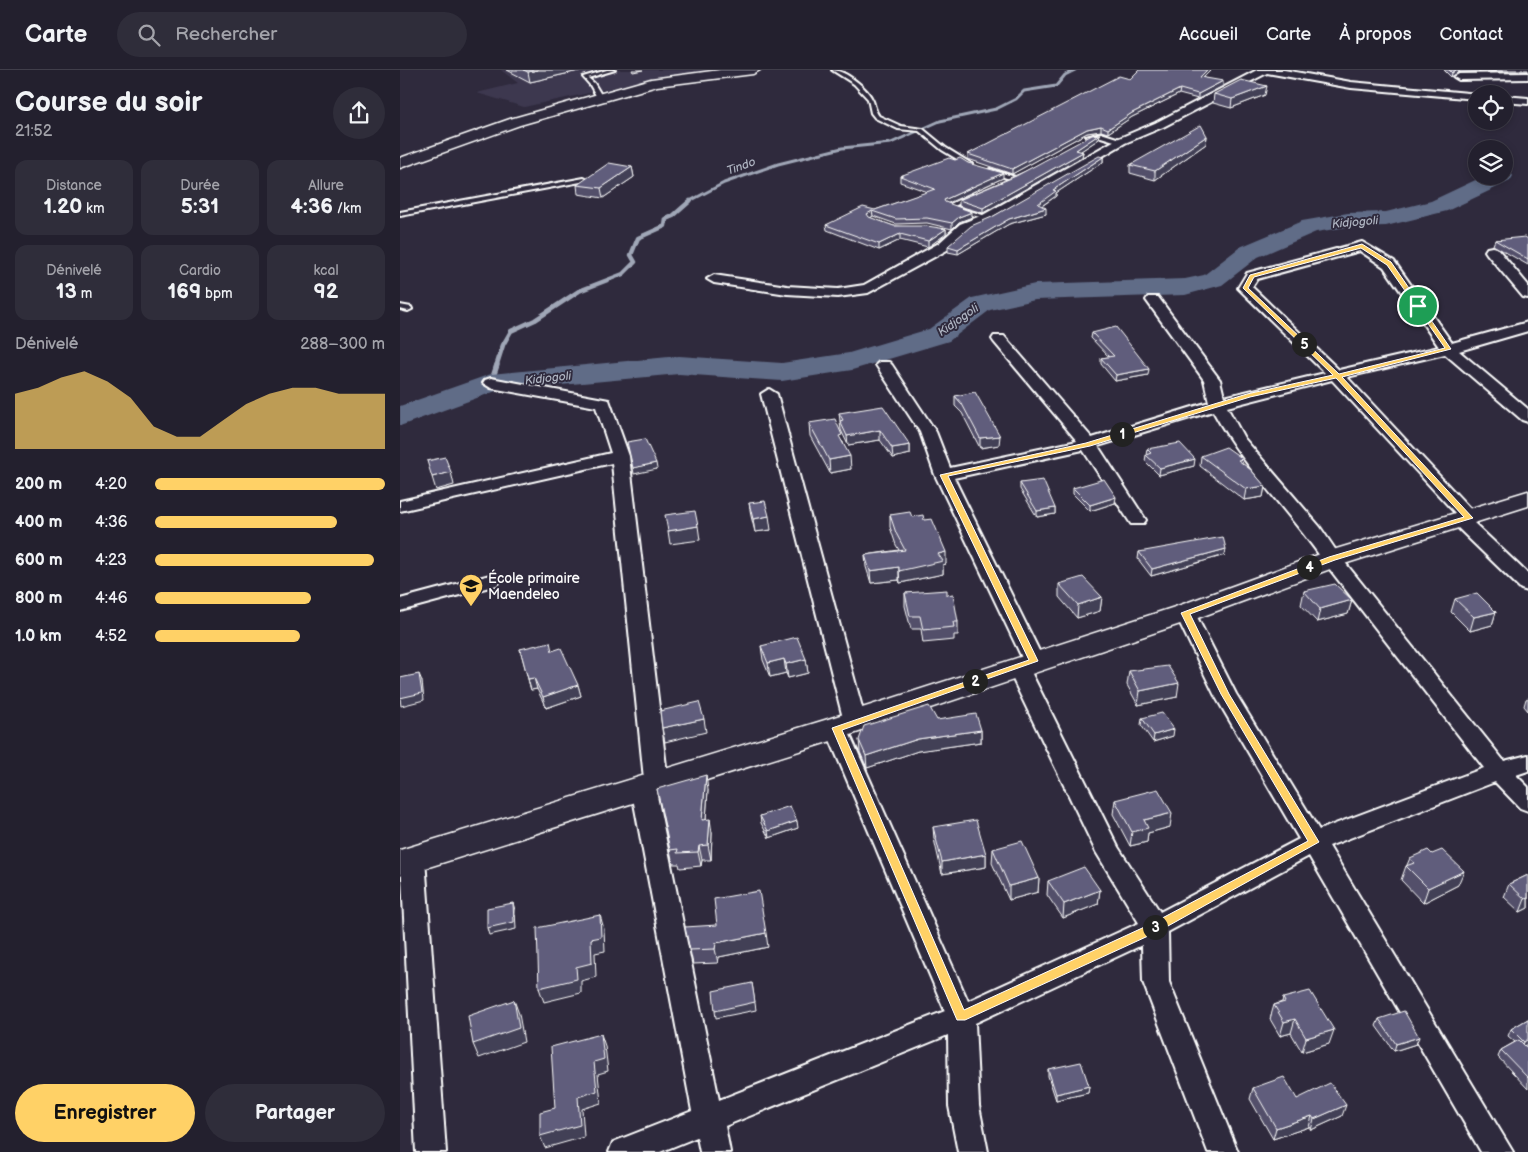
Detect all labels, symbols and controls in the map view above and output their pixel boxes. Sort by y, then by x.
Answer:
search box [117,12,467,57]
text: Carte [25,20,87,49]
icon: search [135,21,163,49]
text: Rechercher [175,23,277,46]
text: Accueil [1179,24,1238,45]
text: Carte [1266,24,1311,45]
text: À propos [1339,24,1412,45]
text: Contact [1440,24,1503,45]
map controls [1468,85,1513,185]
button: locate [1468,85,1513,130]
text: Course du soir [15,86,203,119]
button: share [333,87,385,139]
text: 21:52 [15,122,52,141]
button: layers [1468,140,1513,185]
water label: Tindo [725,154,758,179]
text: Distance [46,177,102,194]
text: Durée [180,177,220,194]
text: Allure [308,177,344,194]
text: 1.20 [44,194,82,219]
text: 5:31 [181,194,219,219]
text: 4:36 [291,194,333,219]
text: km [82,200,104,217]
text: /km [333,200,361,217]
water label: Kidjogoli [1331,213,1380,232]
text: Dénivelé [46,262,102,279]
text: Cardio [179,262,221,279]
text: kcal [313,262,339,279]
text: 13 [56,279,77,304]
text: 169 [167,279,201,304]
text: 92 [314,279,338,304]
text: m [77,285,92,302]
text: bpm [201,285,233,302]
pin [1397,285,1439,327]
icon: arrive [1404,292,1432,320]
water label: Kidjogoli [935,300,983,340]
pin: 5 [1292,332,1316,356]
text: Dénivelé [15,335,78,354]
text: 288–300 m [300,335,385,354]
text: 5 [1300,336,1309,353]
water label: Kidjogoli [524,368,573,388]
pin: 1 [1110,422,1134,446]
text: 1 [1120,426,1125,443]
text: 200 m [15,475,62,494]
text: 4:20 [95,475,127,494]
text: 400 m [15,513,62,532]
text: 4:36 [95,513,128,532]
text: 600 m [15,551,63,570]
text: 4:23 [95,551,127,570]
pin: 4 [1296,554,1322,580]
text: 4 [1305,559,1314,576]
place label: École primaire Maendeleo [488,569,580,603]
school or university icon: École primaire Maendeleo [458,573,484,607]
text: 800 m [15,589,63,608]
text: 4:46 [95,589,128,608]
text: 1.0 km [15,627,62,646]
text: 4:52 [95,627,127,646]
pin: 2 [962,668,988,694]
text: 2 [971,673,980,690]
pin: 3 [1142,914,1168,940]
text: 3 [1151,919,1160,936]
button: Enregistrer [15,1084,195,1142]
button: Partager [205,1084,385,1142]

